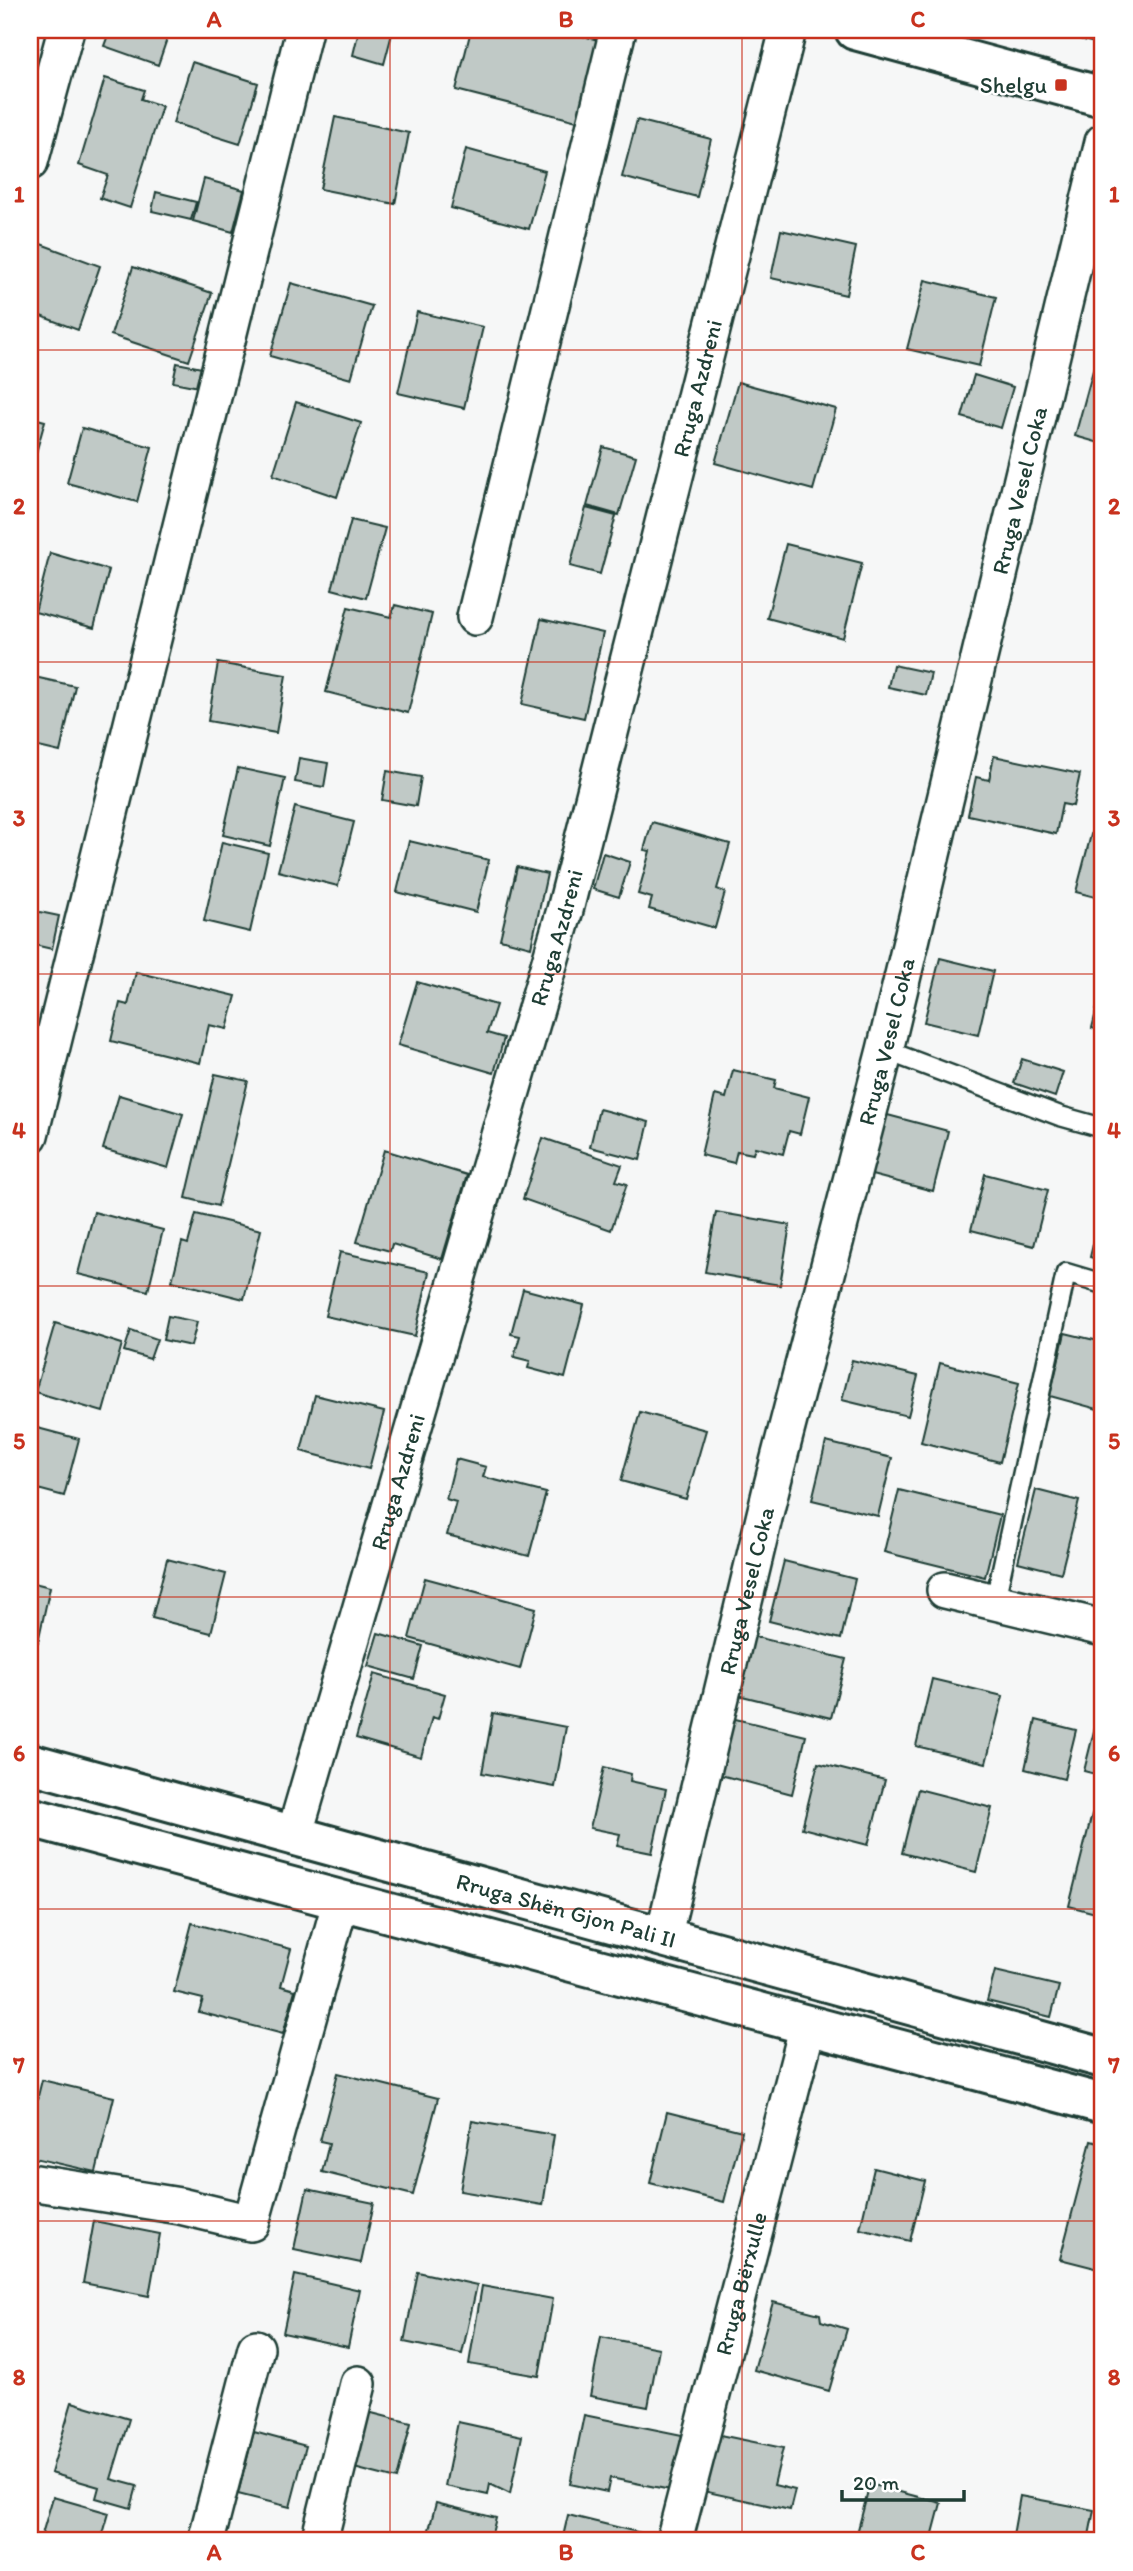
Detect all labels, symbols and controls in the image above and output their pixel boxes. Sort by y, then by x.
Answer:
text: A [206,5,222,33]
text: B [559,5,574,33]
text: C [911,5,926,33]
place label: Shelgu [980,71,1047,99]
marker: Shelgu [1053,77,1069,93]
text: 1 [14,180,25,208]
text: 1 [1109,180,1120,208]
street label: Rruga Azdreni [666,317,728,460]
street label: Rruga Vesel Coka [986,403,1053,577]
text: 2 [13,492,26,520]
text: 2 [1108,492,1121,520]
text: 3 [13,804,26,832]
text: 3 [1108,804,1121,832]
street label: Rruga Azdreni [524,866,589,1009]
street label: Rruga Vesel Coka [852,955,921,1128]
text: 4 [12,1116,26,1144]
text: 4 [1107,1116,1121,1144]
street label: Rruga Azdreni [364,1410,431,1553]
text: 5 [13,1427,25,1455]
text: 5 [1108,1427,1120,1455]
street label: Rruga Vesel Coka [713,1504,780,1678]
text: 6 [13,1739,25,1767]
text: 6 [1108,1739,1120,1767]
street label: Rruga Shën Gjon Pali II [453,1867,679,1954]
text: 7 [12,2051,25,2079]
text: 7 [1107,2051,1120,2079]
street label: Rruga Bërxulle [709,2209,773,2358]
text: 8 [13,2363,26,2391]
text: 8 [1108,2363,1121,2391]
scale bar [842,2459,965,2503]
text: 20 m [853,2470,900,2495]
text: A [206,2538,222,2566]
text: B [559,2538,574,2566]
text: C [911,2538,926,2566]

